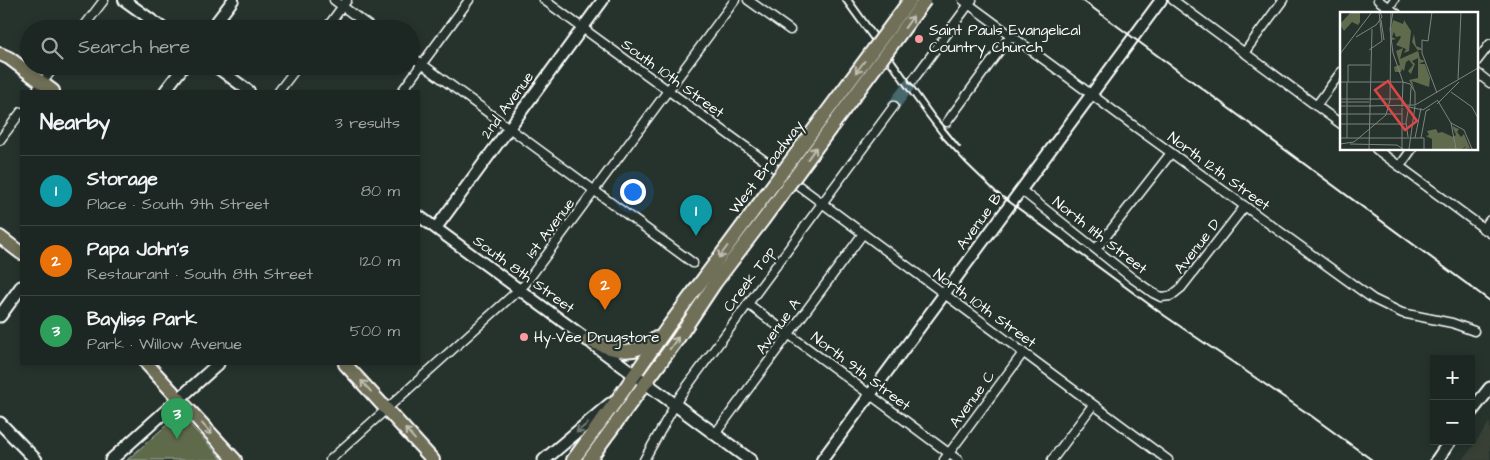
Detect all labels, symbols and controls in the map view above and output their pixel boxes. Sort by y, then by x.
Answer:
inset map [1340,12,1478,150]
one-way arrow [904,15,914,29]
search box [20,20,420,75]
place label: Saint Pauls Evangelical Country Church [929,20,1081,59]
marker: Saint Pauls Evangelical Country Church [913,33,925,45]
icon: search [38,34,66,62]
text: Search here [78,34,190,61]
street label: South 10th Street [617,34,728,123]
one-way arrow [855,60,865,74]
street label: 2nd Avenue [476,67,539,143]
text: Nearby [40,108,110,137]
text: 3 results [335,112,400,134]
street label: West Broadway [724,116,809,219]
street label: North 12th Street [1163,127,1274,216]
one-way arrow [807,147,818,160]
text: Storage [87,166,158,193]
your location [620,179,646,205]
text: 1 [55,180,57,202]
text: 80 m [361,180,400,202]
street label: Avenue B [952,188,1007,254]
street label: North 11th Street [1048,192,1152,279]
text: Place · South 9th Street [87,193,269,215]
street label: 1st Avenue [521,194,580,263]
pin: 1 [680,195,712,236]
street label: Avenue D [1169,214,1226,278]
street label: South 8th Street [469,230,579,318]
text: Papa John's [87,236,189,263]
street label: Creek Top [718,242,780,316]
one-way arrow [718,245,728,259]
text: 2 [51,250,61,272]
text: 120 m [360,250,400,272]
text: Restaurant · South 8th Street [87,263,313,285]
street label: North 10th Street [929,264,1041,353]
pin: 2 [589,269,621,310]
street label: Avenue A [751,294,806,358]
text: Bayliss Park [87,306,197,333]
text: 3 [52,320,60,342]
text: 500 m [350,320,400,342]
place label: Hy-Vee Drugstore [534,327,659,349]
street label: North 9th Street [806,327,915,416]
marker: Hy-Vee Drugstore [518,331,530,343]
text: Park · Willow Avenue [87,333,242,355]
one-way arrow [669,336,679,350]
map controls [1430,355,1475,445]
button: + [1430,355,1475,400]
street label: Avenue C [945,366,1000,432]
one-way arrow [360,380,372,393]
pin: 3 [161,398,193,439]
button: − [1430,400,1475,445]
one-way arrow [575,422,588,433]
one-way arrow [201,423,213,436]
one-way arrow [404,428,416,441]

